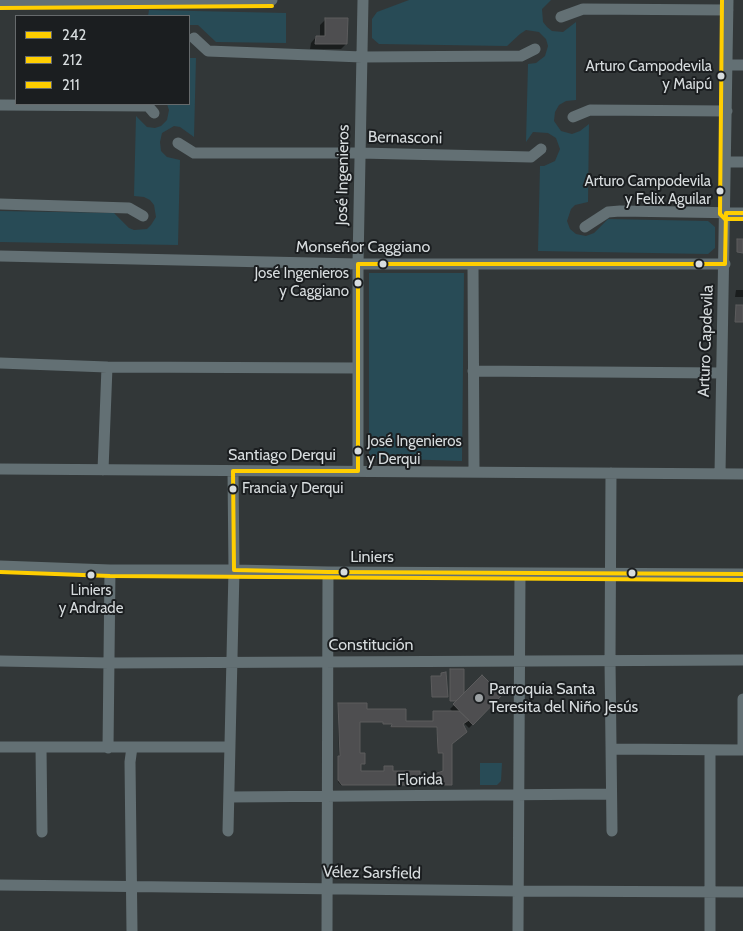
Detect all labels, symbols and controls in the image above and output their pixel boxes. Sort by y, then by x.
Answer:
legend [15,15,190,105]
text: 242 [62,26,86,44]
text: 212 [62,51,83,69]
place label: Arturo Campodevila y Maipú [585,58,712,93]
marker: Arturo Campodevila y Maipú [716,71,726,81]
text: 211 [62,76,80,94]
street label: José Ingenieros [333,124,353,226]
street label: Bernasconi [368,128,442,148]
place label: Arturo Campodevila y Felix Aguilar [584,173,711,208]
marker: Arturo Campodevila y Felix Aguilar [715,186,725,196]
street label: Monseñor Caggiano [296,237,430,257]
unlabelled marker [378,259,388,269]
unlabelled marker [694,259,704,269]
place label: José Ingenieros y Caggiano [254,265,349,300]
marker: José Ingenieros y Caggiano [353,278,363,288]
street label: Arturo Capdevila [694,285,718,397]
place label: José Ingenieros y Derqui [367,433,462,468]
street label: Santiago Derqui [228,445,336,465]
marker: José Ingenieros y Derqui [353,446,363,456]
place label: Francia y Derqui [242,480,343,498]
marker: Francia y Derqui [228,484,238,494]
street label: Liniers [350,547,394,567]
unlabelled marker [339,567,349,577]
unlabelled marker [627,568,637,578]
marker: Liniers y Andrade [86,570,96,580]
place label: Liniers y Andrade [59,582,123,617]
street label: Constitución [329,635,413,655]
place label: Parroquia Santa Teresita del Niño Jesús [489,679,638,717]
marker: Parroquia Santa Teresita del Niño Jesús [473,692,485,704]
street label: Florida [397,770,443,790]
street label: Vélez Sarsfield [323,863,421,883]

